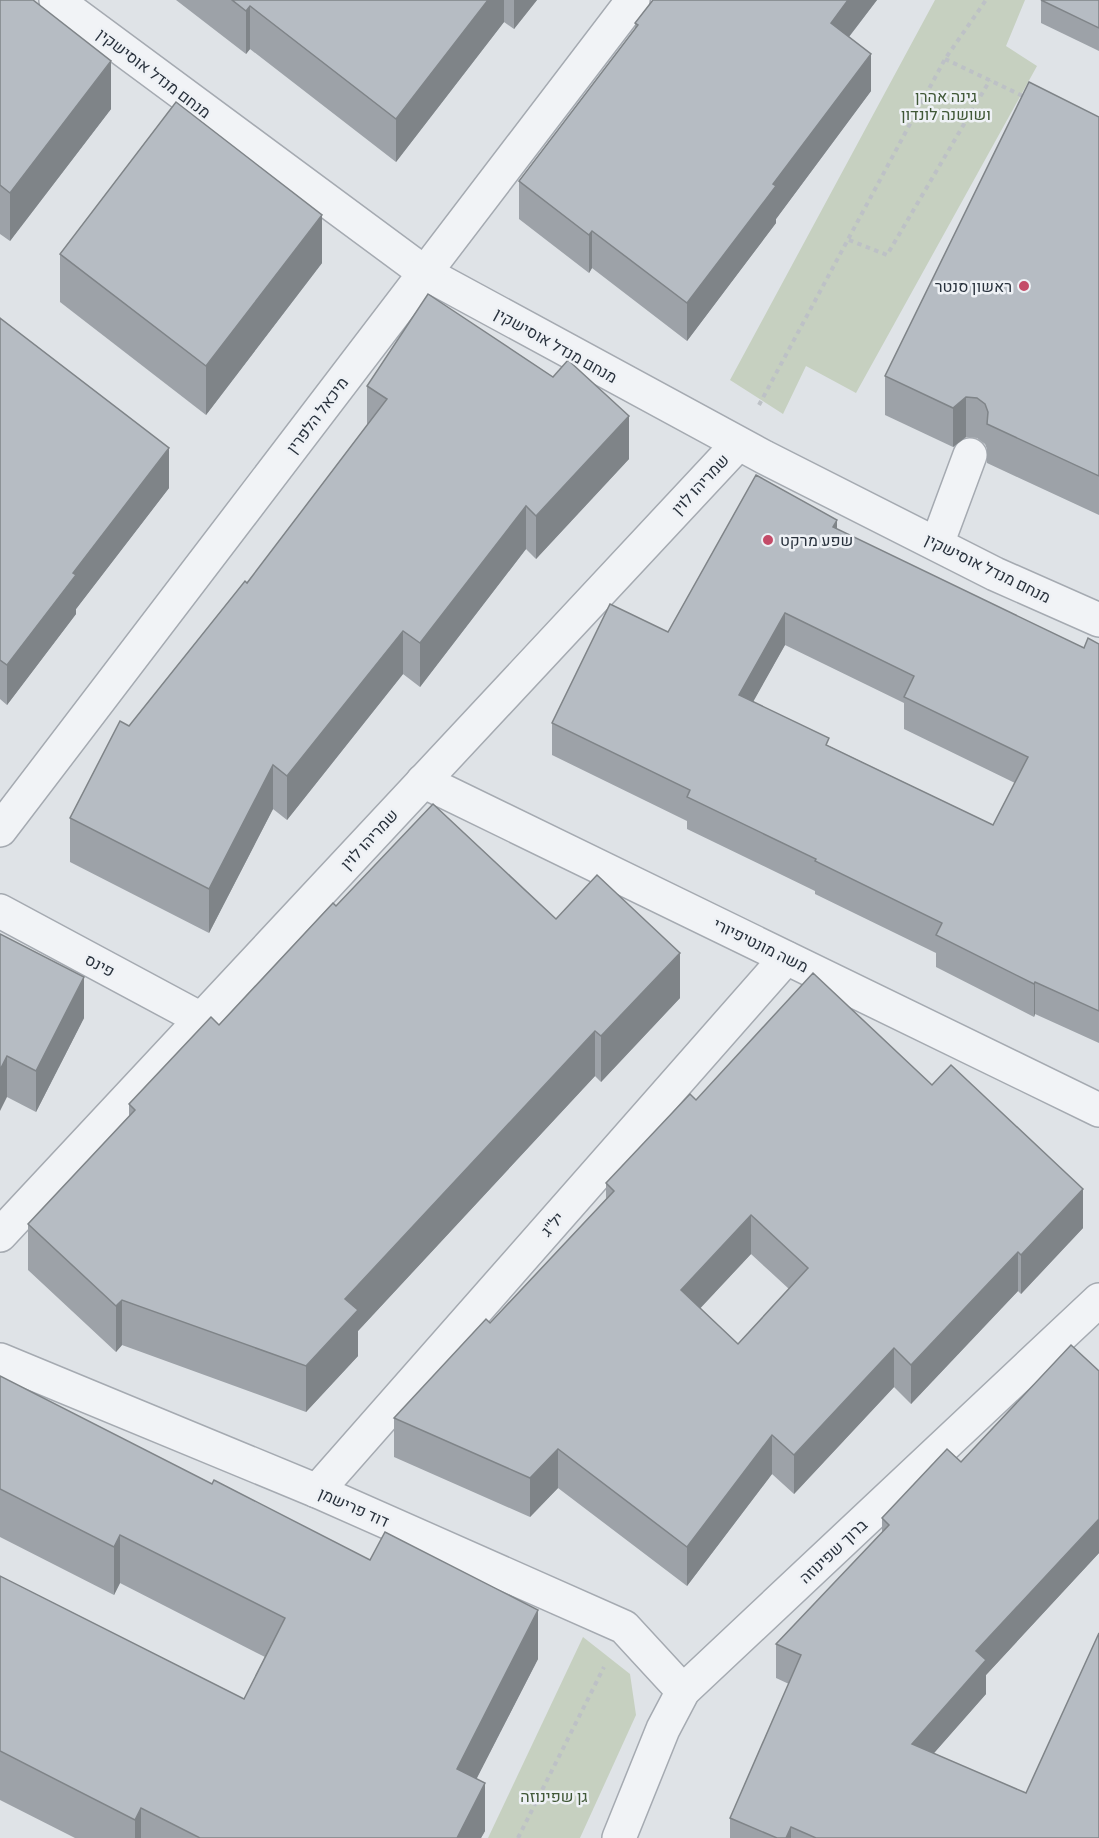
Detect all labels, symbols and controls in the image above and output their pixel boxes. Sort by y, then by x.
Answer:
street label: מנחם מנדל אוסישקין [92,22,216,124]
park label: גינה אהרן ושושנה לונדון [901,84,991,126]
place label: ראשון סנטר [935,274,1012,298]
marker: ראשון סנטר [1017,279,1031,293]
street label: מנחם מנדל אוסישקין [490,301,622,389]
street label: מיכאל הלפרין [280,372,354,458]
street label: שמריהו לוין [665,448,735,520]
street label: מנחם מנדל אוסישקין [921,527,1055,609]
place label: שפע מרקט [780,528,853,552]
marker: שפע מרקט [761,533,775,547]
street label: שמריהו לוין [334,803,404,875]
street label: משה מונטיפיורי [709,912,813,978]
street label: פינס [81,947,119,983]
street label: יל"ג [535,1207,569,1241]
street label: דוד פרישמן [315,1481,393,1533]
street label: ברוך שפינוזה [794,1513,873,1589]
park label: גן שפינוזה [520,1784,588,1808]

